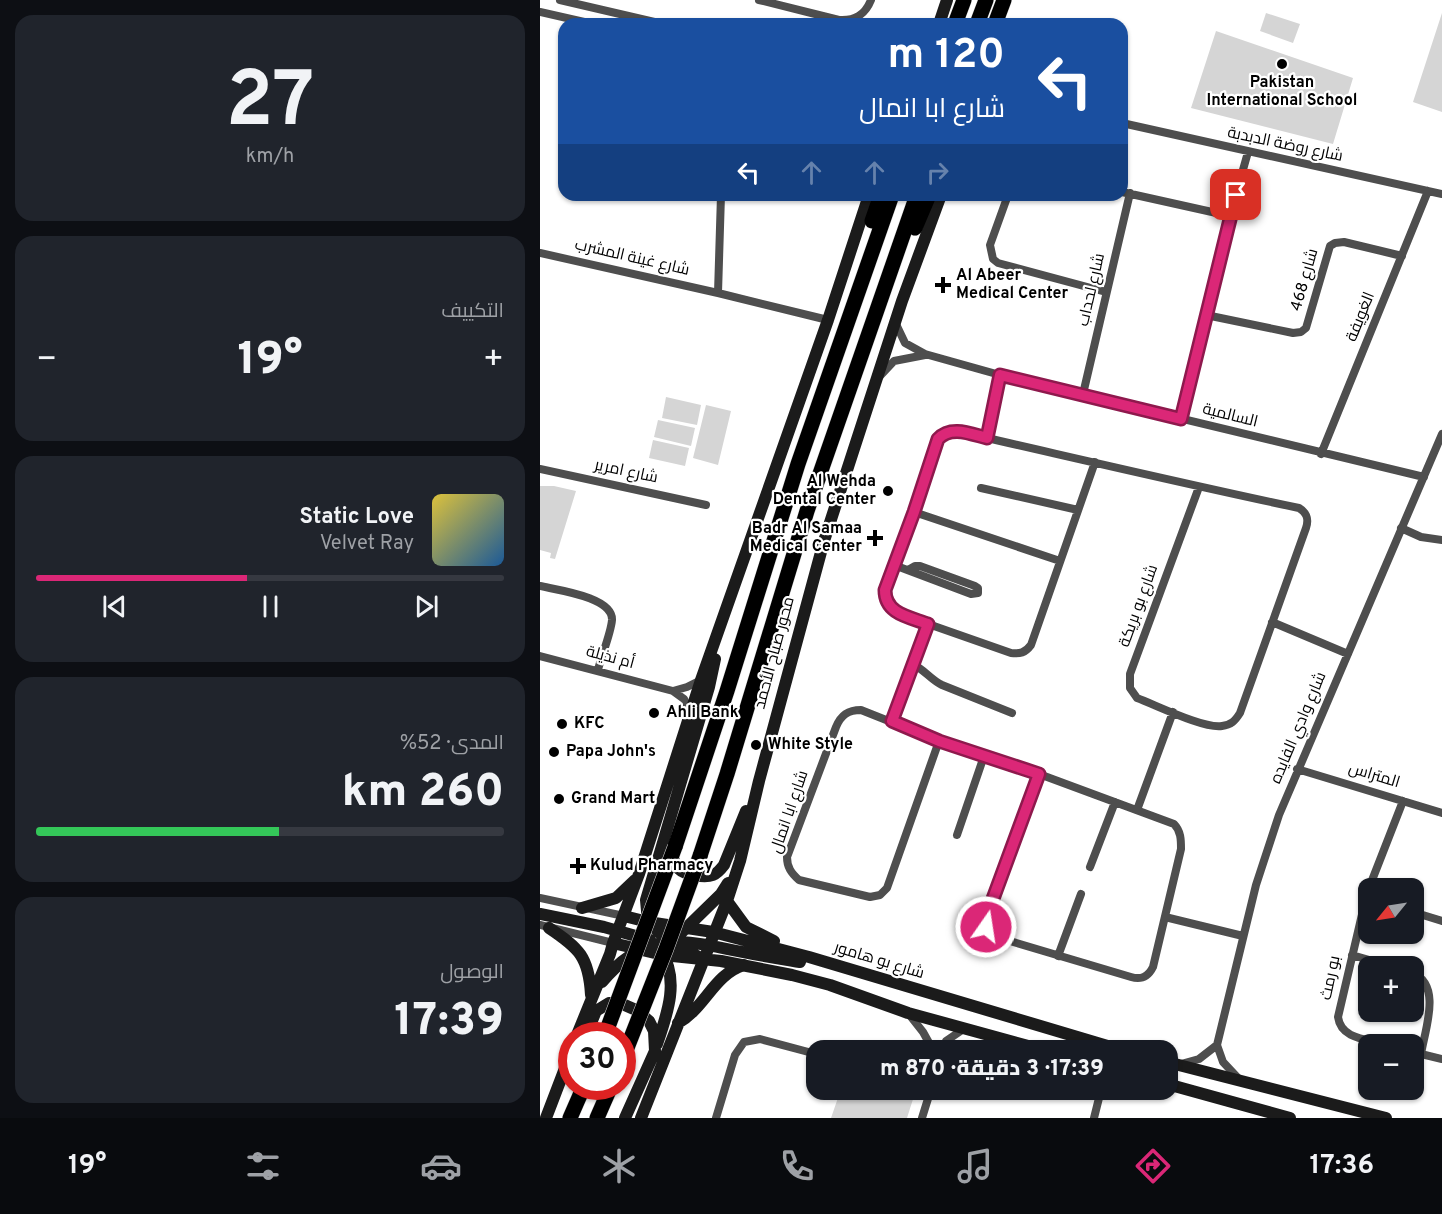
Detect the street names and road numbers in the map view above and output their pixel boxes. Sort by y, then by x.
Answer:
street label: شارع روضة الدبدبة [1225,123,1345,167]
street label: شارع غينة المشرب [573,235,691,281]
street label: شارع 468 [1287,246,1323,314]
street label: شارع لحداب [1074,252,1110,328]
street label: الغويفة [1342,289,1380,345]
street label: السالمية [1200,399,1260,433]
street label: شارع امرير [591,455,660,488]
street label: شارع بو بريكة [1115,562,1163,650]
street label: محور صباح الأحمد [750,595,800,711]
street label: أم نذيلة [584,641,637,674]
street label: شارع وادي الفايده [1266,669,1333,788]
street label: المتراس [1346,759,1402,793]
street label: شارع ابا انمال [766,768,814,856]
street label: شارع بو هامور [831,938,926,984]
street label: بو رمث [1317,954,1345,1002]

